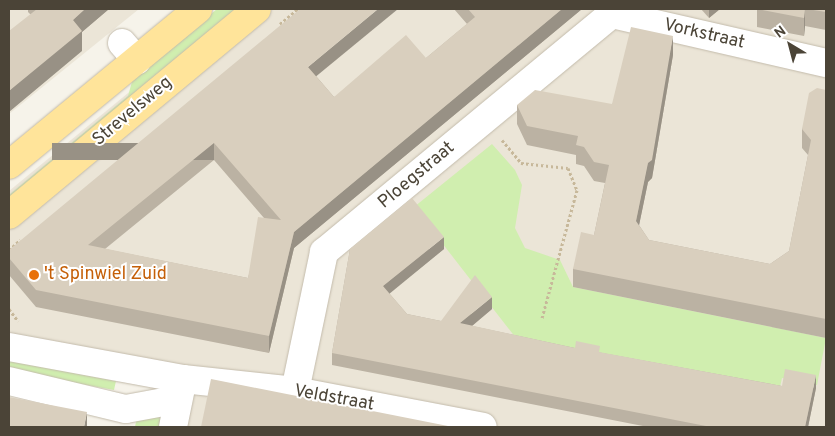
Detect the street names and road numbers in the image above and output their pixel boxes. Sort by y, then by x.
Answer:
street label: Vorkstraat [661,15,747,55]
street label: Strevelsweg [89,72,177,152]
street label: Ploegstraat [374,138,460,214]
street label: Veldstraat [292,381,376,417]

